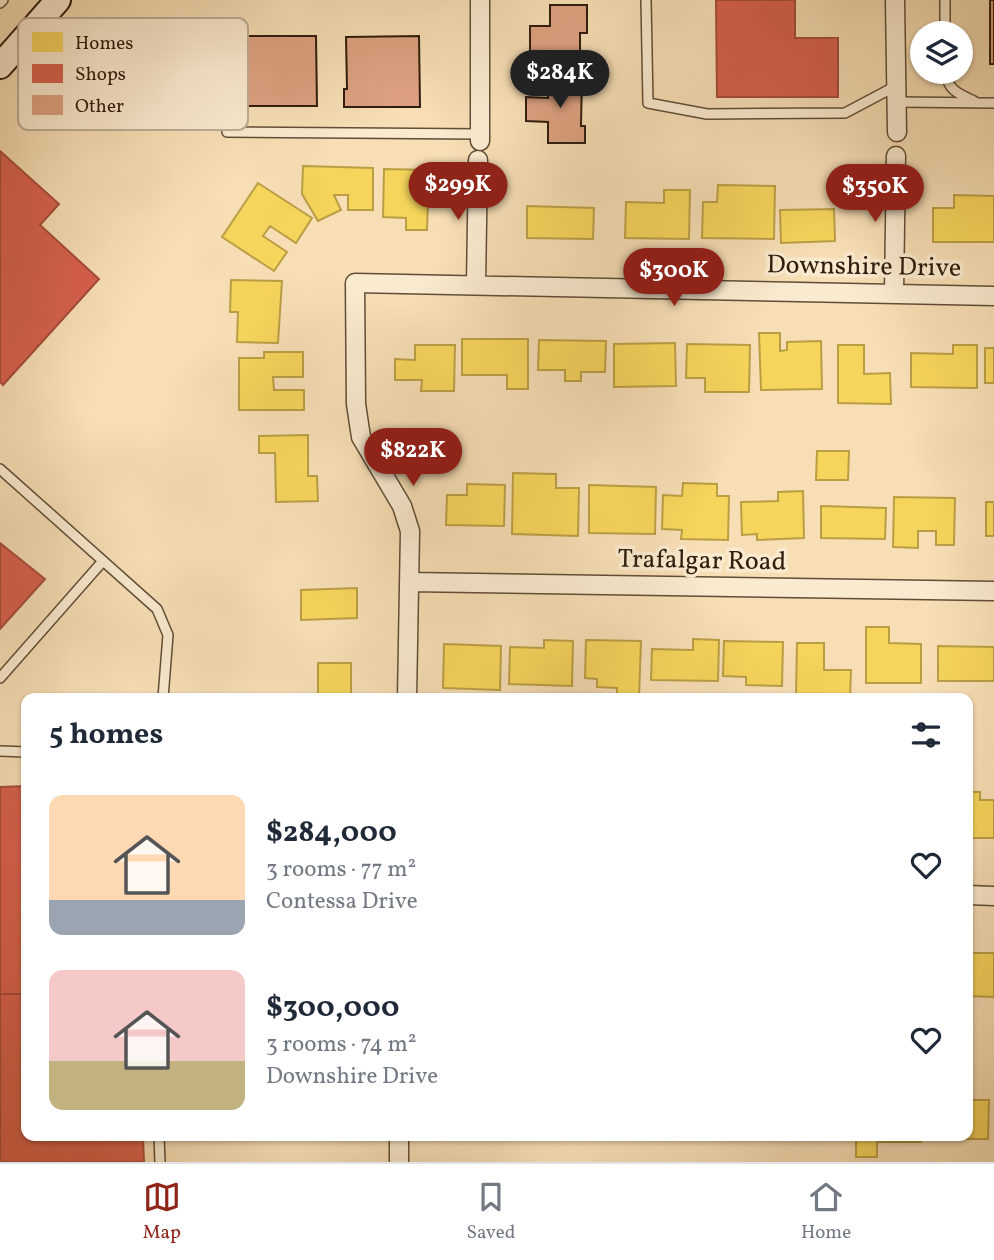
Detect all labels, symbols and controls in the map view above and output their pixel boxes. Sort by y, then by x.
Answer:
legend [18,18,248,130]
map controls [910,21,973,84]
button: layers [910,21,973,84]
text: Homes [75,31,133,57]
pin: $284K [511,50,609,110]
text: $284K [526,57,594,89]
text: Shops [75,62,126,88]
text: Other [75,94,124,120]
pin: $299K [409,162,507,222]
pin: $350K [826,164,924,224]
text: $299K [425,169,491,201]
text: $350K [842,171,908,203]
street label: Downshire Drive [766,247,962,287]
pin: $300K [625,248,723,308]
text: $300K [639,255,709,287]
pin: $822K [364,428,462,488]
text: $822K [380,435,446,467]
street label: Trafalgar Road [617,542,787,580]
text: 5 homes [49,714,163,756]
icon: filters [907,716,945,754]
text: $284,000 [266,812,397,854]
icon: home [105,823,189,907]
icon: heart [907,846,945,884]
text: 3 rooms · 77 m² [266,854,416,886]
text: Contessa Drive [266,886,418,918]
text: $300,000 [266,987,400,1029]
icon: home [105,998,189,1082]
icon: heart [907,1021,945,1059]
text: 3 rooms · 74 m² [266,1029,416,1061]
text: Downshire Drive [266,1061,438,1093]
tab: Map [143,1178,181,1246]
tab: Saved [466,1178,515,1246]
tab: Home [801,1178,851,1246]

